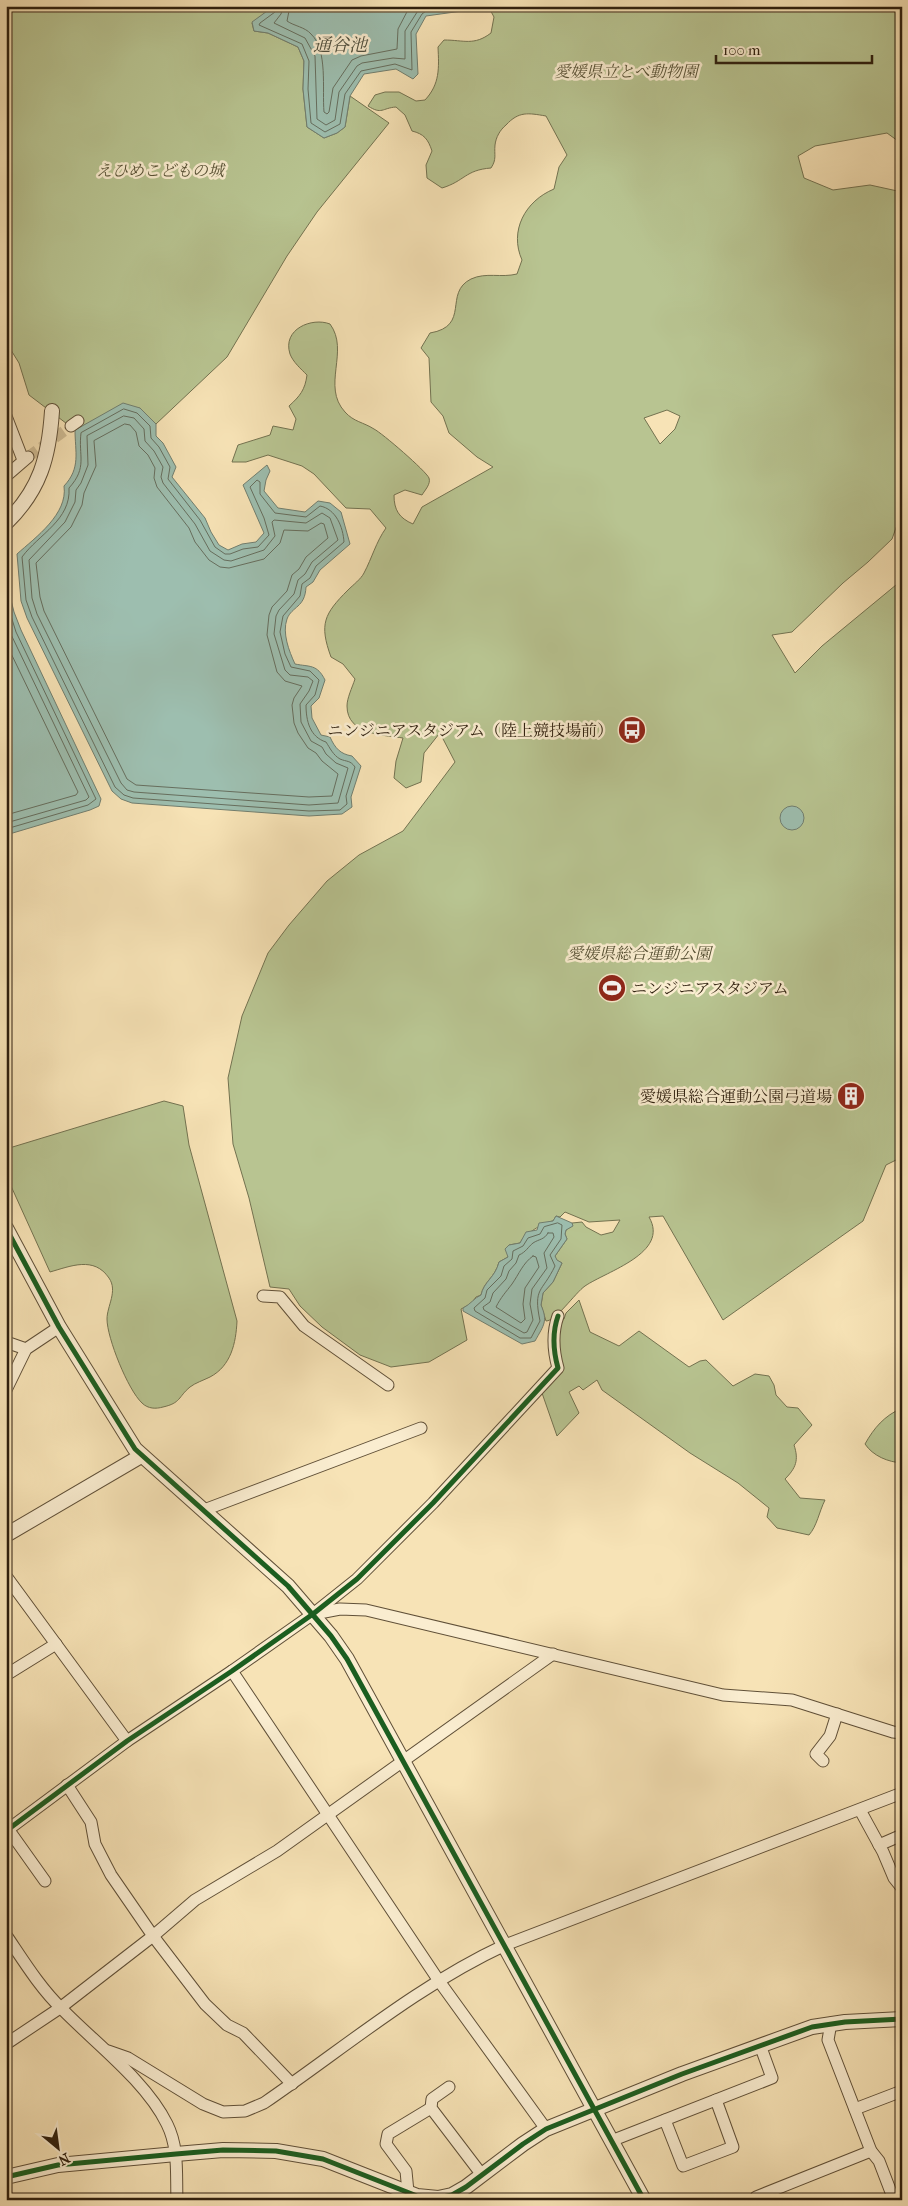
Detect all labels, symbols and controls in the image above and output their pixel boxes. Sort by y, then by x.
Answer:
scale bar [716,32,872,64]
water label: 通谷池 [313,35,369,56]
text: 100 m [723,41,761,59]
park label: 愛媛県立とべ動物園 [554,62,701,81]
park label: えひめこどもの城 [96,161,226,180]
bus stop icon: ニンジニアスタジアム（陸上競技場前） [617,715,647,745]
place label: ニンジニアスタジアム（陸上競技場前） [327,721,613,740]
park label: 愛媛県総合運動公園 [567,944,714,963]
sports icon: ニンジニアスタジアム [597,973,627,1003]
place label: ニンジニアスタジアム [631,979,789,998]
building icon: 愛媛県総合運動公園弓道場 [836,1081,866,1111]
place label: 愛媛県総合運動公園弓道場 [640,1087,832,1106]
north arrow [32,2124,82,2174]
text: N [55,2149,73,2169]

